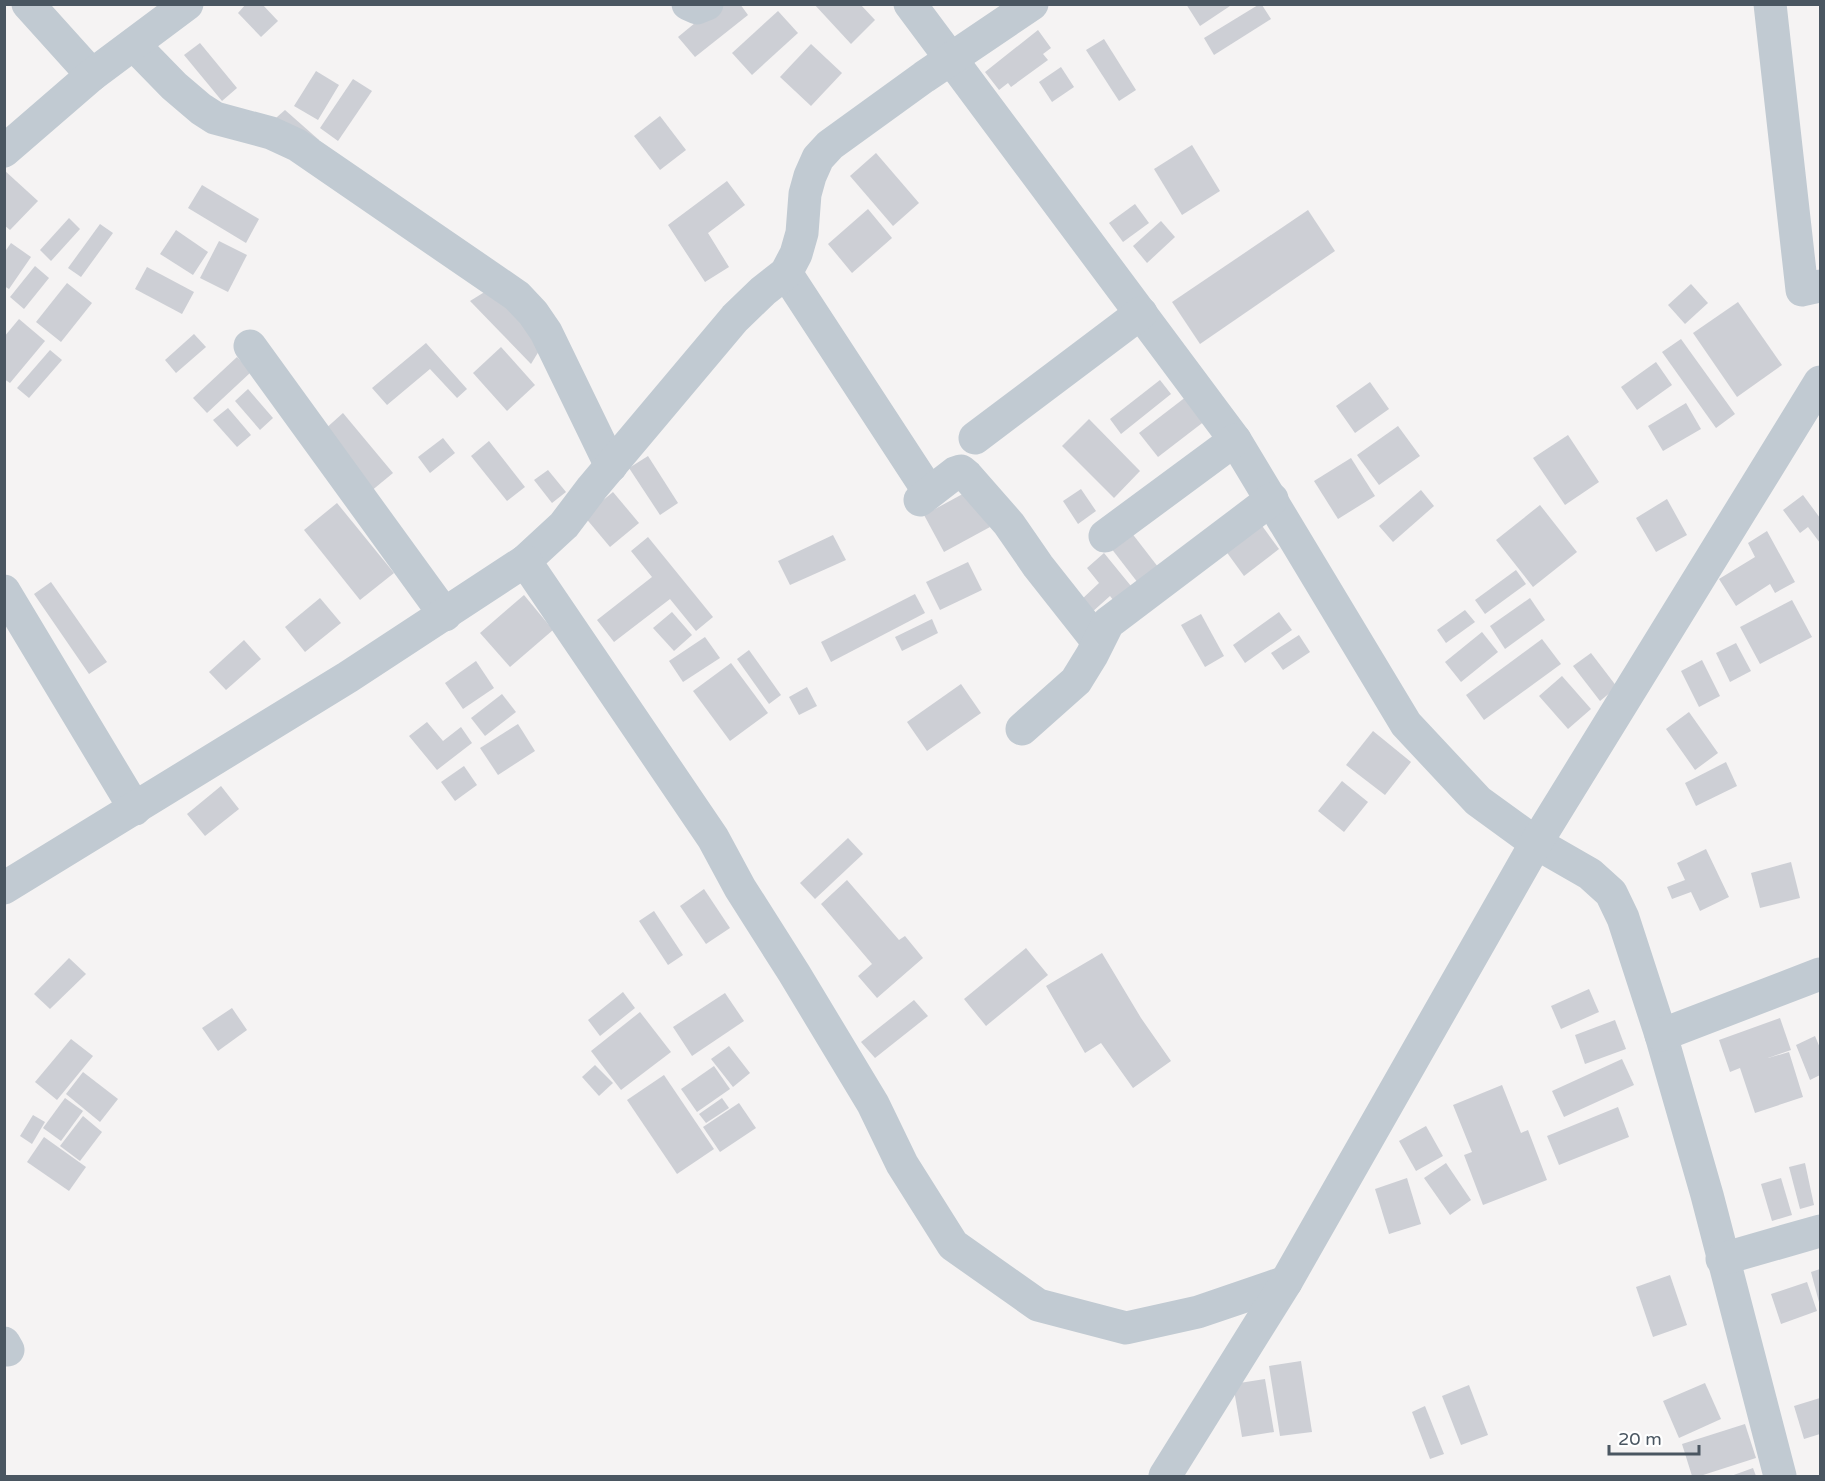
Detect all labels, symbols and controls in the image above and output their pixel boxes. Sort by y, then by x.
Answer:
scale bar [1609,1418,1699,1456]
text: 20 m [1618,1428,1662,1450]

